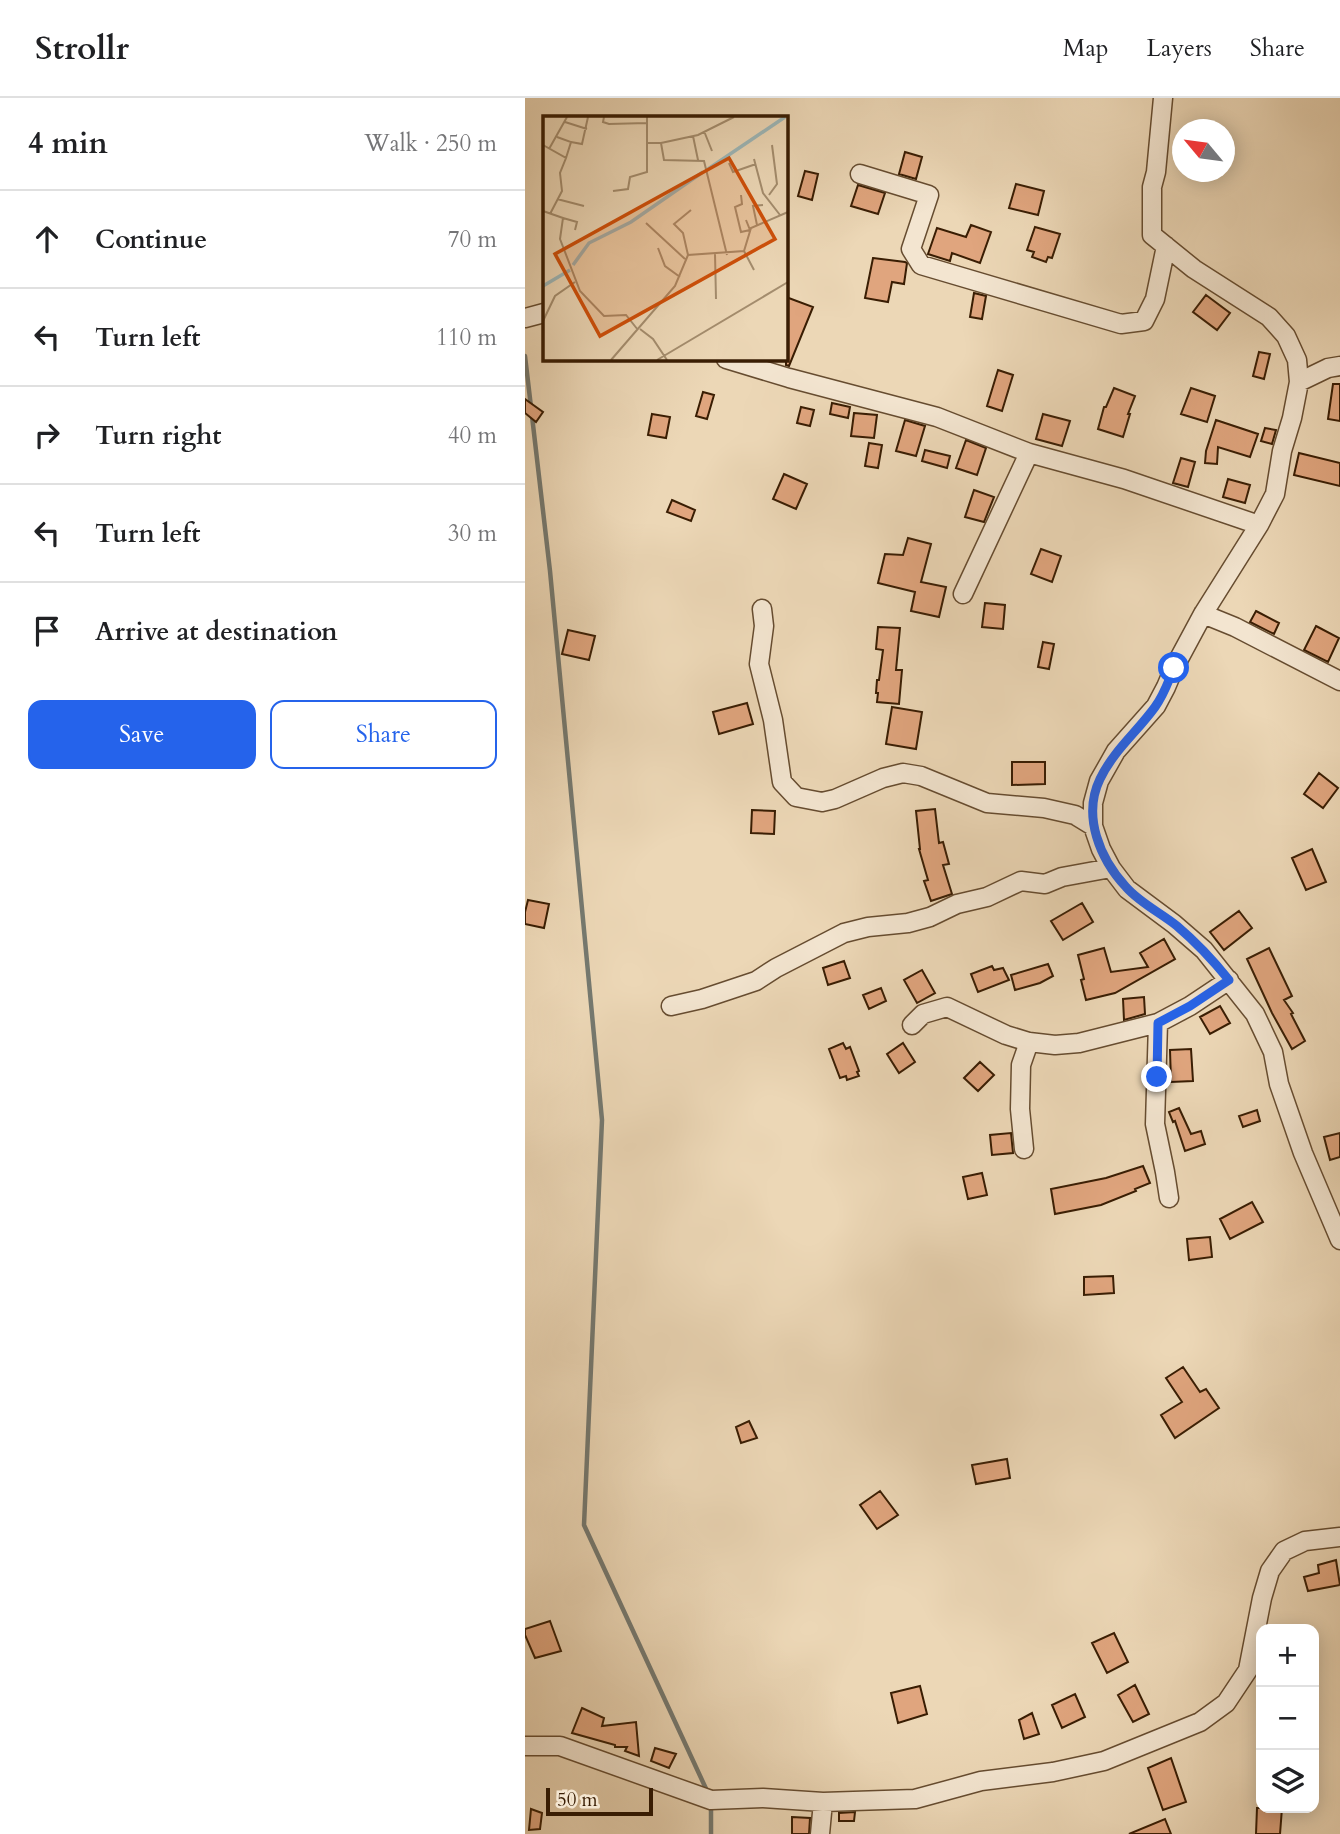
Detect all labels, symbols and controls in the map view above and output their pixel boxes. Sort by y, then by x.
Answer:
text: Strollr [35,26,129,71]
text: Map [1063,32,1109,65]
text: Layers [1147,32,1212,65]
text: Share [1250,32,1305,65]
inset map [543,116,787,360]
north arrow [1172,119,1235,182]
text: 4 min [28,123,108,164]
text: Walk · 250 m [364,128,497,159]
icon: ahead [28,220,66,258]
text: Continue [95,222,207,257]
text: 70 m [448,224,497,255]
icon: left [28,318,66,356]
text: Turn left [95,320,200,355]
text: 110 m [436,322,497,353]
icon: right [28,416,66,454]
text: Turn right [95,418,222,453]
text: 40 m [448,420,497,451]
icon: left [28,514,66,552]
text: Turn left [95,516,200,551]
text: 30 m [448,518,497,549]
icon: arrive [28,612,66,650]
text: Arrive at destination [95,614,338,649]
route start [1158,652,1189,683]
button: Save [28,700,256,769]
button: Share [270,700,497,769]
route end [1141,1061,1172,1092]
map controls [1256,1624,1319,1813]
button: + [1256,1624,1319,1687]
button: − [1256,1687,1319,1750]
button: layers [1256,1750,1319,1813]
scale bar [546,1785,653,1817]
text: 50 m [557,1787,598,1813]

